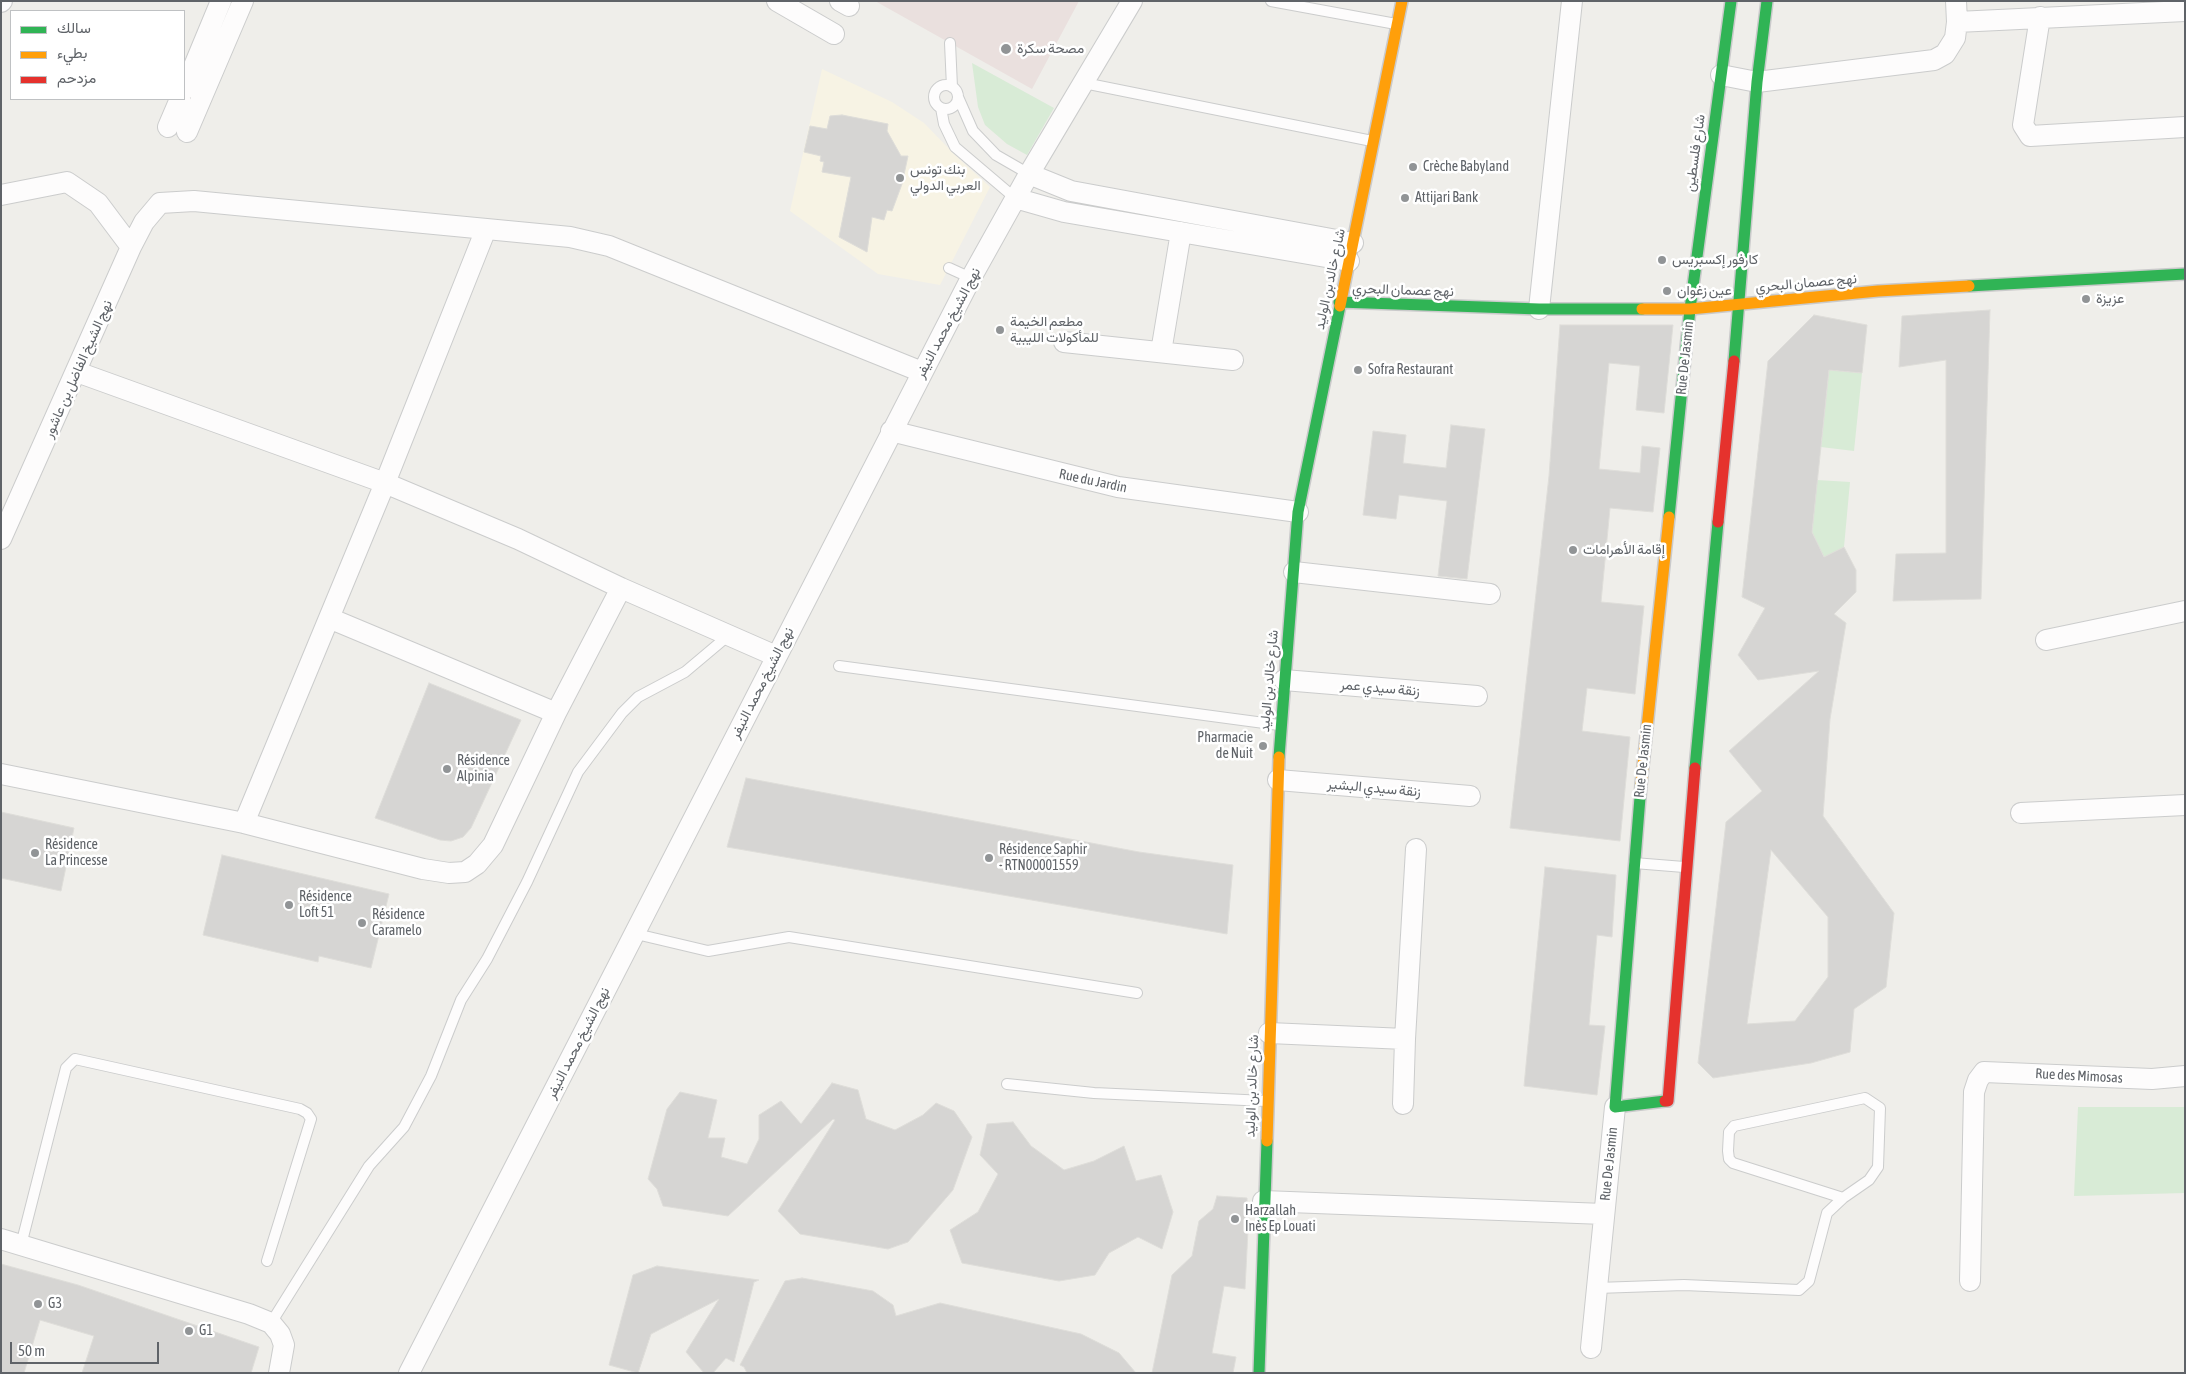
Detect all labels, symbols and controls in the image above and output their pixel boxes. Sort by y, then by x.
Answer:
legend [10,10,185,100]
text: سالك [57,19,91,36]
place label: مصحة سكرة [1017,41,1084,57]
marker: مصحة سكرة [999,42,1013,56]
text: بطيء [57,44,87,61]
text: مزدحم [57,69,96,86]
street label: شارع فلسطين [1681,113,1709,193]
place label: Crèche Babyland [1423,159,1509,175]
marker: Crèche Babyland [1407,161,1419,173]
place label: بنك تونس العربي الدولي [910,162,981,194]
marker: بنك تونس العربي الدولي [894,172,906,184]
place label: Attijari Bank [1415,190,1478,206]
marker: Attijari Bank [1399,192,1411,204]
street label: شارع خالد بن الوليد [1311,227,1349,331]
place label: كارفور إكسبريس [1672,252,1758,268]
marker: كارفور إكسبريس [1656,254,1668,266]
street label: نهج الشيخ محمد النيفر [912,265,984,381]
street label: نهج عصمان البحري [1755,270,1857,296]
street label: نهج عصمان البحري [1352,280,1454,300]
place label: عين زغوان [1677,283,1732,299]
marker: عين زغوان [1661,285,1673,297]
place label: عزيزة [2096,291,2124,307]
marker: عزيزة [2080,293,2092,305]
street label: نهج الشيخ الفاضل بن عاشور [40,297,116,441]
place label: مطعم الخيمة للمأكولات الليبية [1010,314,1099,347]
street label: Rue De Jasmin [1673,320,1697,396]
marker: مطعم الخيمة للمأكولات الليبية [994,324,1006,336]
place label: Sofra Restaurant [1368,362,1453,378]
marker: Sofra Restaurant [1352,364,1364,376]
street label: Rue du Jardin [1057,466,1129,496]
place label: إقامة الأهرامات [1583,542,1665,558]
marker: إقامة الأهرامات [1567,544,1579,556]
street label: نهج الشيخ محمد النيفر [727,624,797,742]
street label: شارع خالد بن الوليد [1256,629,1282,733]
street label: زنقة سيدي عمر [1339,676,1421,700]
street label: Rue De Jasmin [1631,723,1655,799]
place label: Pharmacie de Nuit [1197,730,1253,762]
marker: Pharmacie de Nuit [1257,740,1269,752]
place label: Résidence Alpinia [457,753,510,786]
marker: Résidence Alpinia [441,763,453,775]
street label: زنقة سيدي البشير [1326,776,1422,800]
place label: Résidence La Princesse [45,837,108,870]
place label: Résidence Saphir - RTN00001559 [999,842,1087,874]
marker: Résidence La Princesse [29,847,41,859]
marker: Résidence Saphir - RTN00001559 [983,852,995,864]
place label: Résidence Loft 51 [299,889,352,922]
marker: Résidence Loft 51 [283,899,295,911]
place label: Résidence Caramelo [372,907,425,940]
marker: Résidence Caramelo [356,917,368,929]
street label: نهج الشيخ محمد النيفر [543,984,613,1102]
street label: شارع خالد بن الوليد [1242,1034,1262,1138]
street label: Rue des Mimosas [2035,1065,2123,1087]
street label: Rue De Jasmin [1597,1126,1621,1202]
place label: Harzallah Inès Ep Louati [1245,1203,1316,1236]
marker: Harzallah Inès Ep Louati [1229,1213,1241,1225]
place label: G3 [48,1296,62,1312]
marker: G3 [32,1298,44,1310]
place label: G1 [199,1323,213,1339]
marker: G1 [183,1325,195,1337]
scale bar [12,1332,161,1364]
text: 50 m [18,1342,45,1359]

